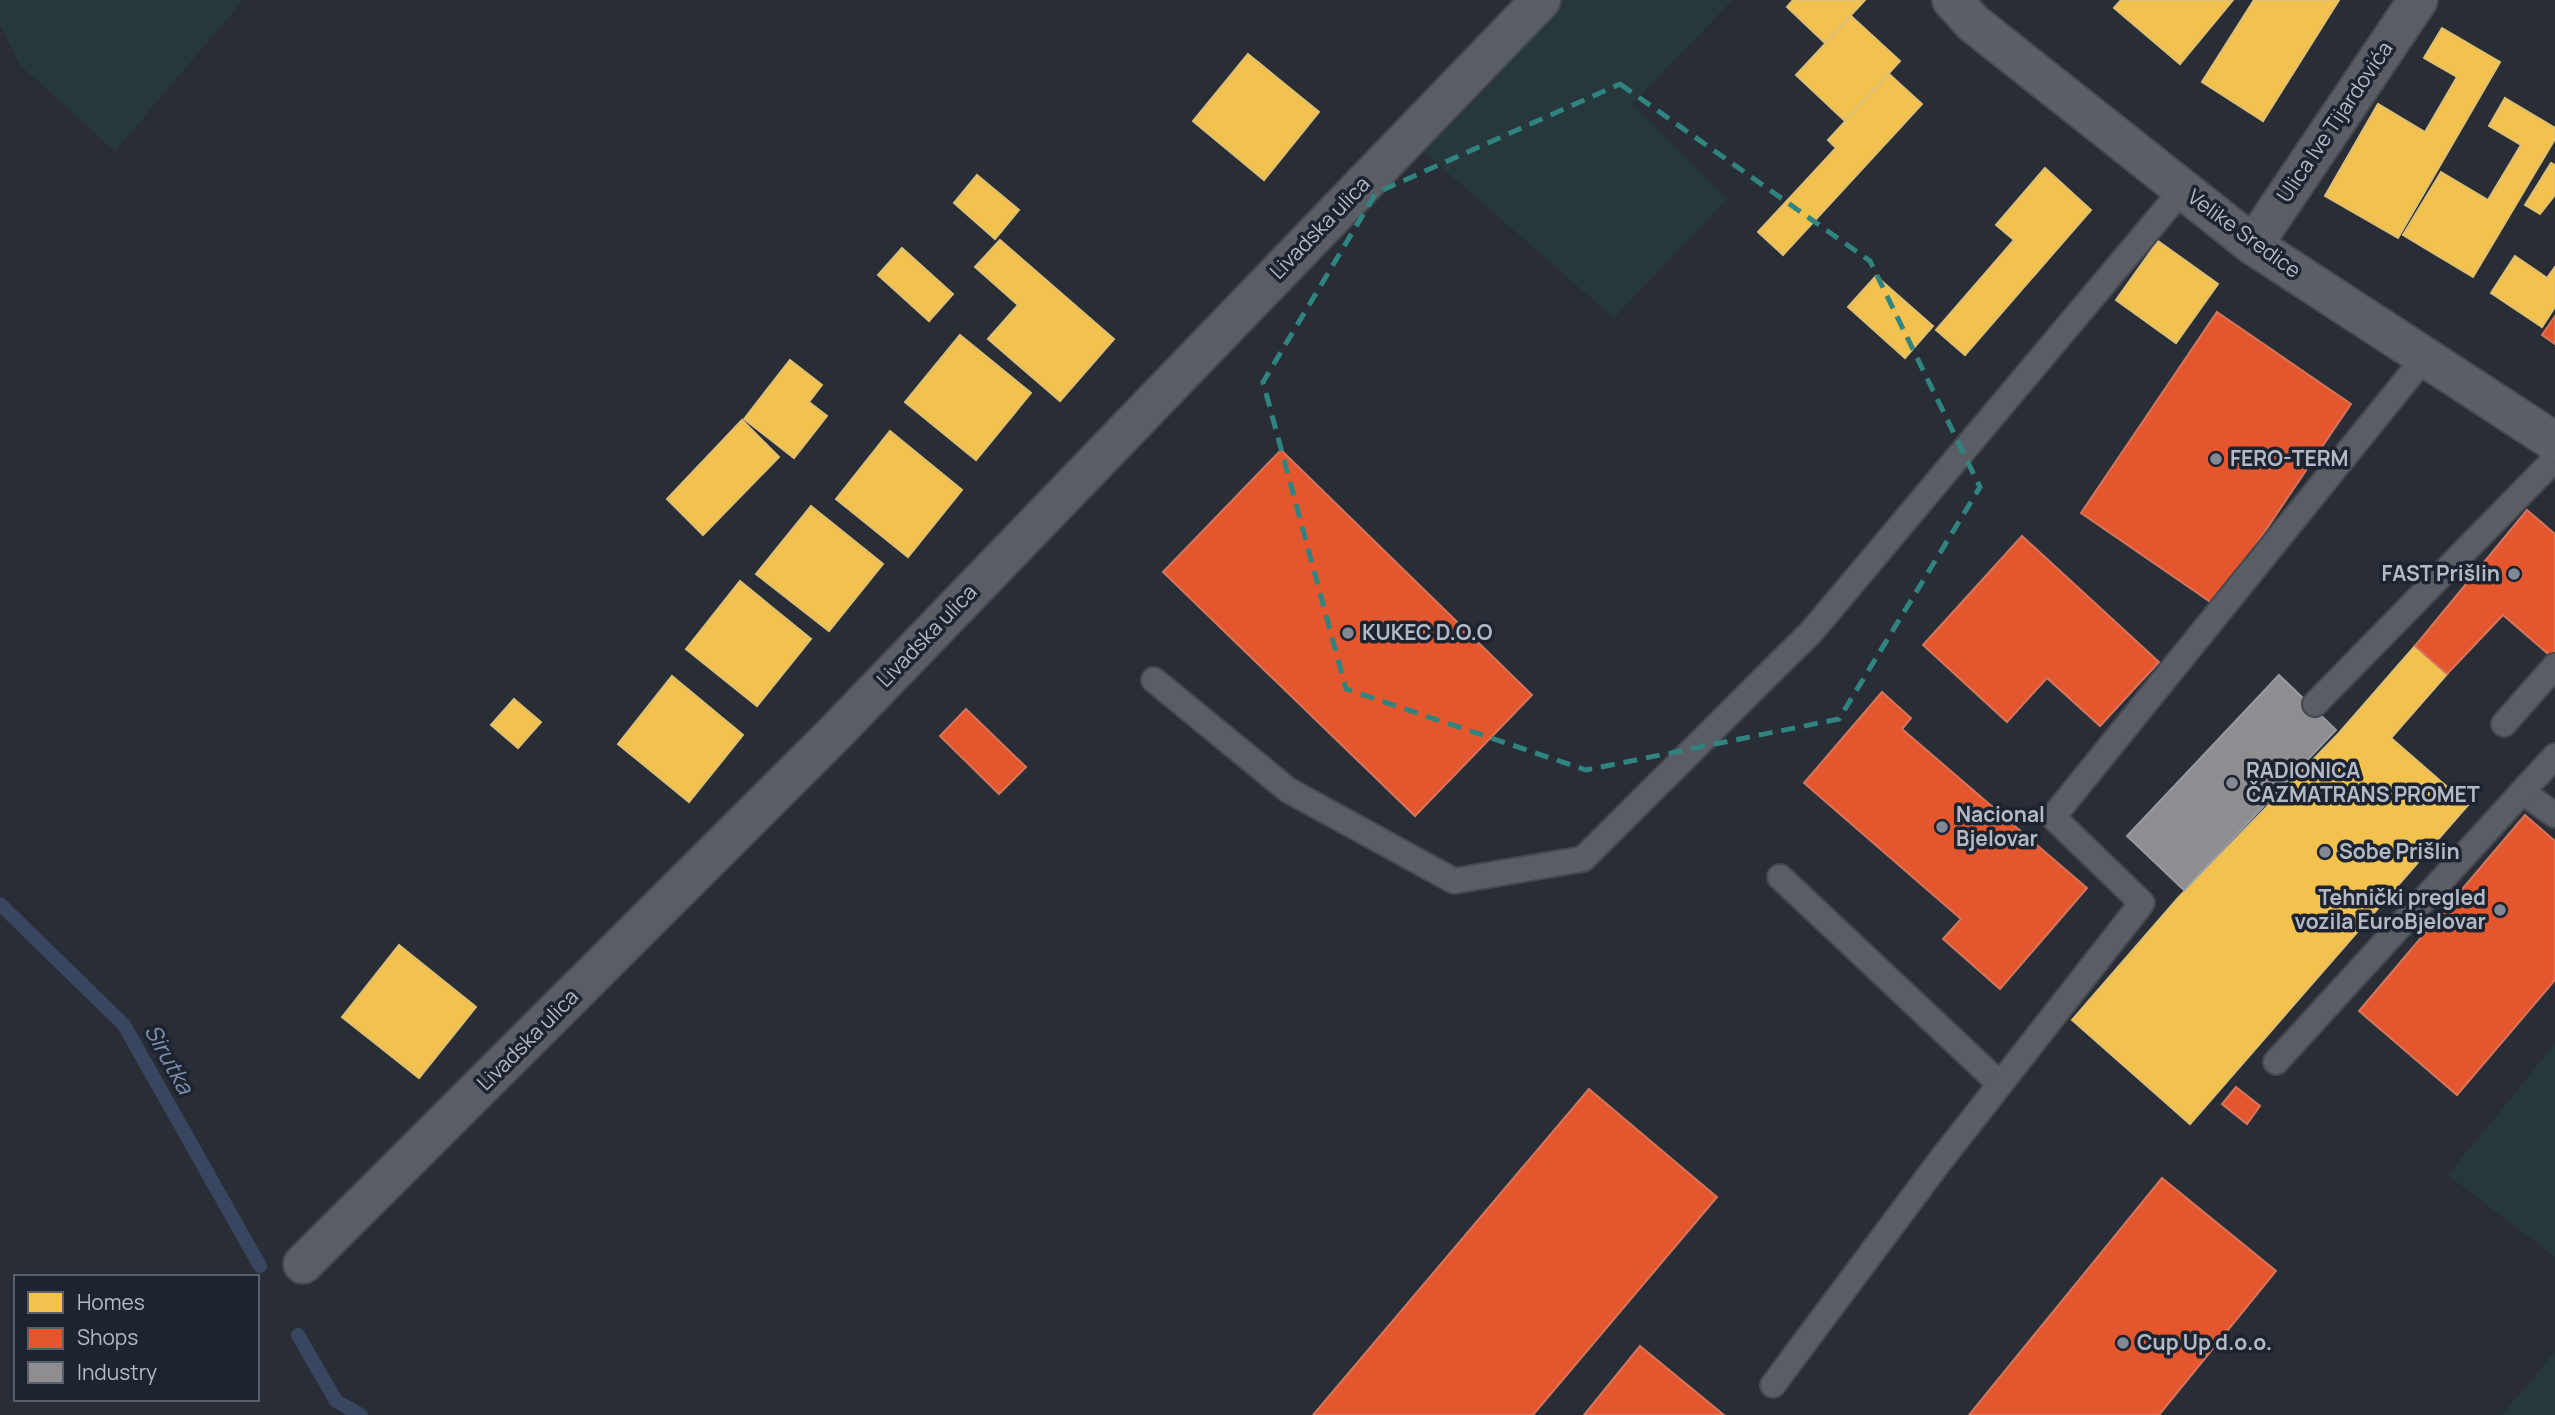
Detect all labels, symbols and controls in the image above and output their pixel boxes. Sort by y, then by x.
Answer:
street label: Ulica Ive Tijardovića [2270,35,2398,207]
street label: Livadska ulica [1263,170,1375,285]
street label: Velike Sredice [2182,183,2307,284]
place label: FERO-TERM [2230,444,2349,472]
marker: FERO-TERM [2208,451,2224,467]
place label: FAST Prišlin [2381,559,2500,587]
marker: FAST Prišlin [2506,566,2522,582]
street label: Livadska ulica [870,578,982,693]
place label: KUKEC D.O.O [1362,618,1493,646]
marker: KUKEC D.O.O [1340,625,1356,641]
place label: RADIONICA ČAZMATRANS PROMET [2246,756,2480,808]
marker: RADIONICA ČAZMATRANS PROMET [2224,775,2240,791]
place label: Nacional Bjelovar [1956,800,2045,852]
marker: Nacional Bjelovar [1934,819,1950,835]
place label: Sobe Prišlin [2339,837,2460,865]
marker: Sobe Prišlin [2317,844,2333,860]
place label: Tehnički pregled vozila EuroBjelovar [2295,883,2486,935]
marker: Tehnički pregled vozila EuroBjelovar [2492,902,2508,918]
street label: Livadska ulica [471,983,584,1096]
water label: Sirutka [138,1018,203,1100]
legend [14,1275,259,1401]
text: Homes [77,1288,145,1316]
text: Shops [77,1323,138,1351]
place label: Cup Up d.o.o. [2137,1328,2272,1356]
marker: Cup Up d.o.o. [2115,1335,2131,1351]
text: Industry [77,1358,157,1386]

